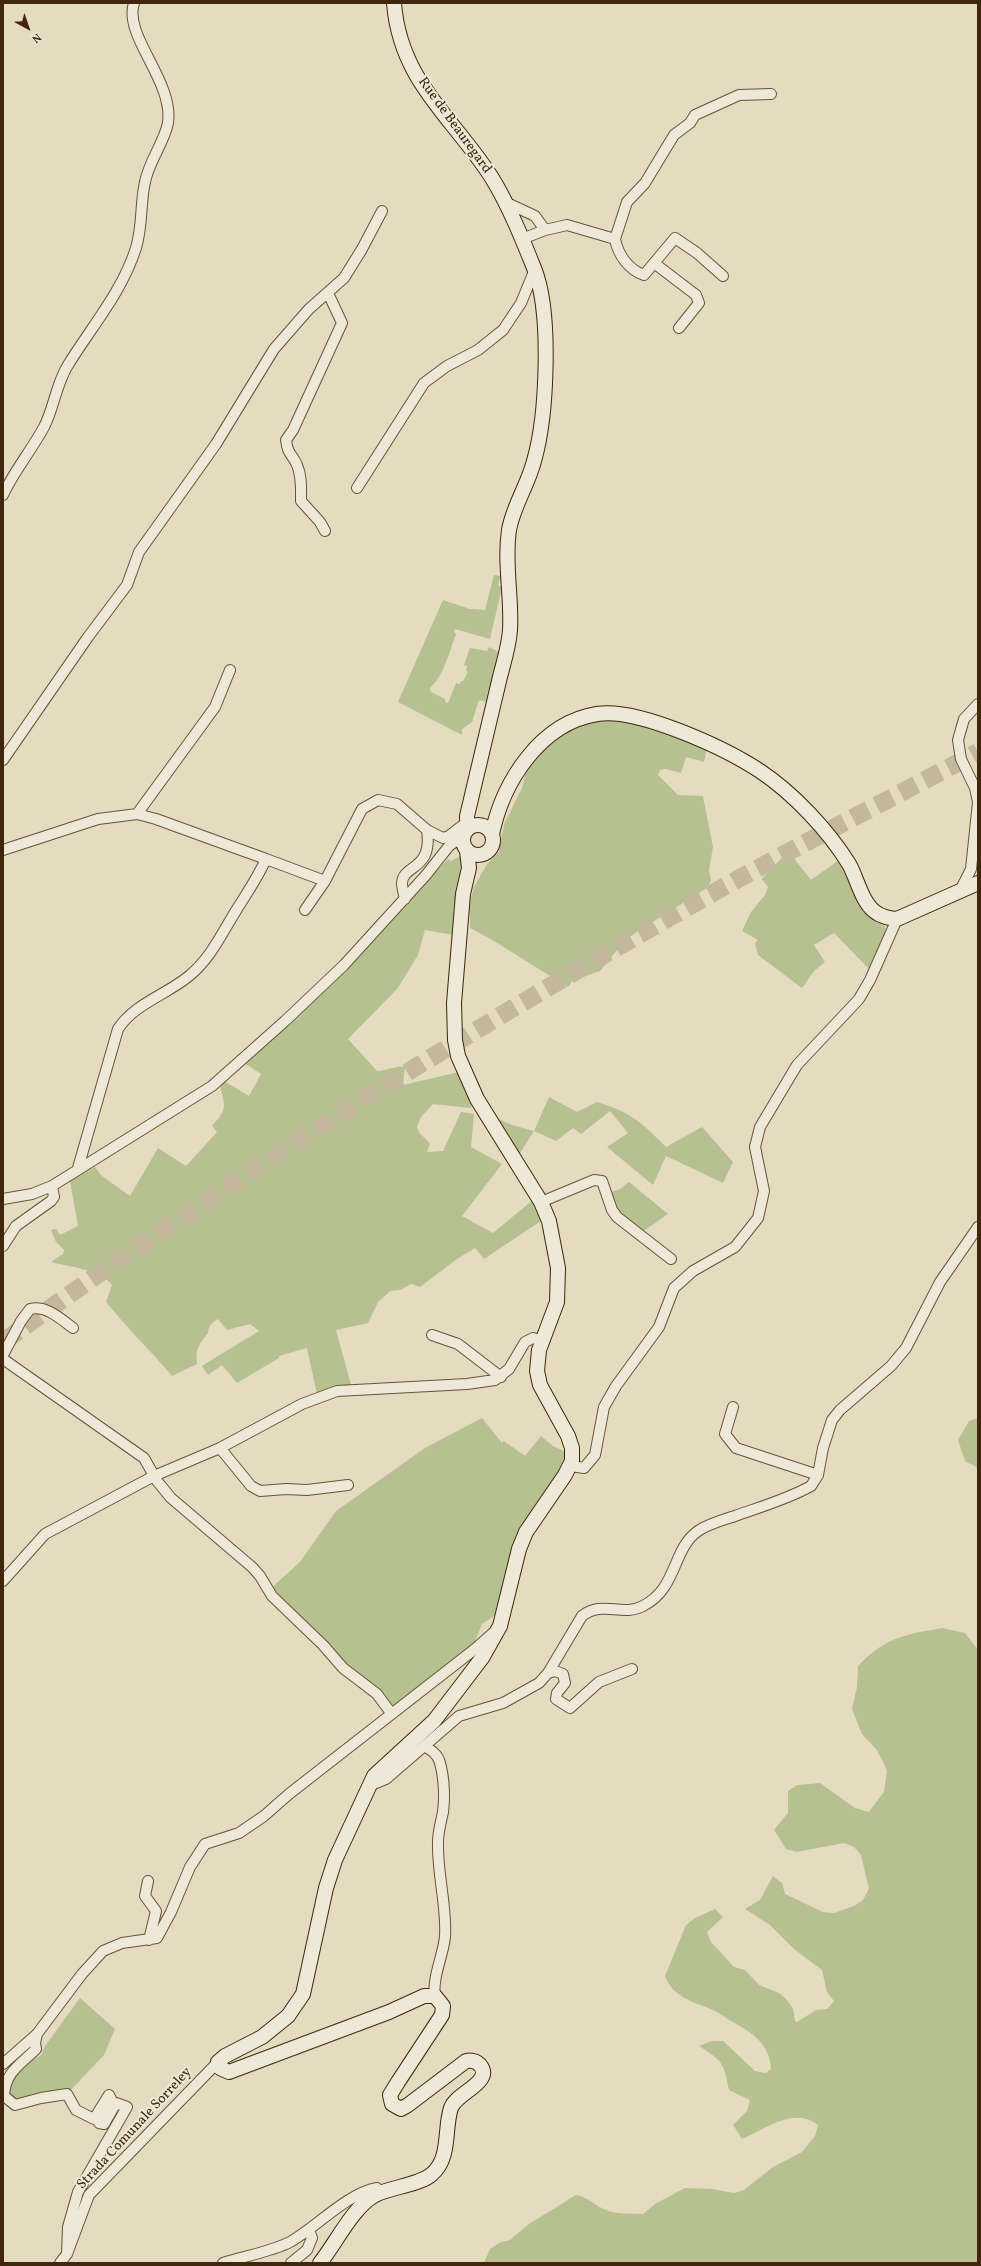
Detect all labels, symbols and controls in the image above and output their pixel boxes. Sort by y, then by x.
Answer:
north arrow [8,8,48,48]
text: N [28,29,44,46]
street label: Rue de Beauregard [413,75,495,177]
street label: Strada Comunale Sorreley [74,2064,196,2194]

